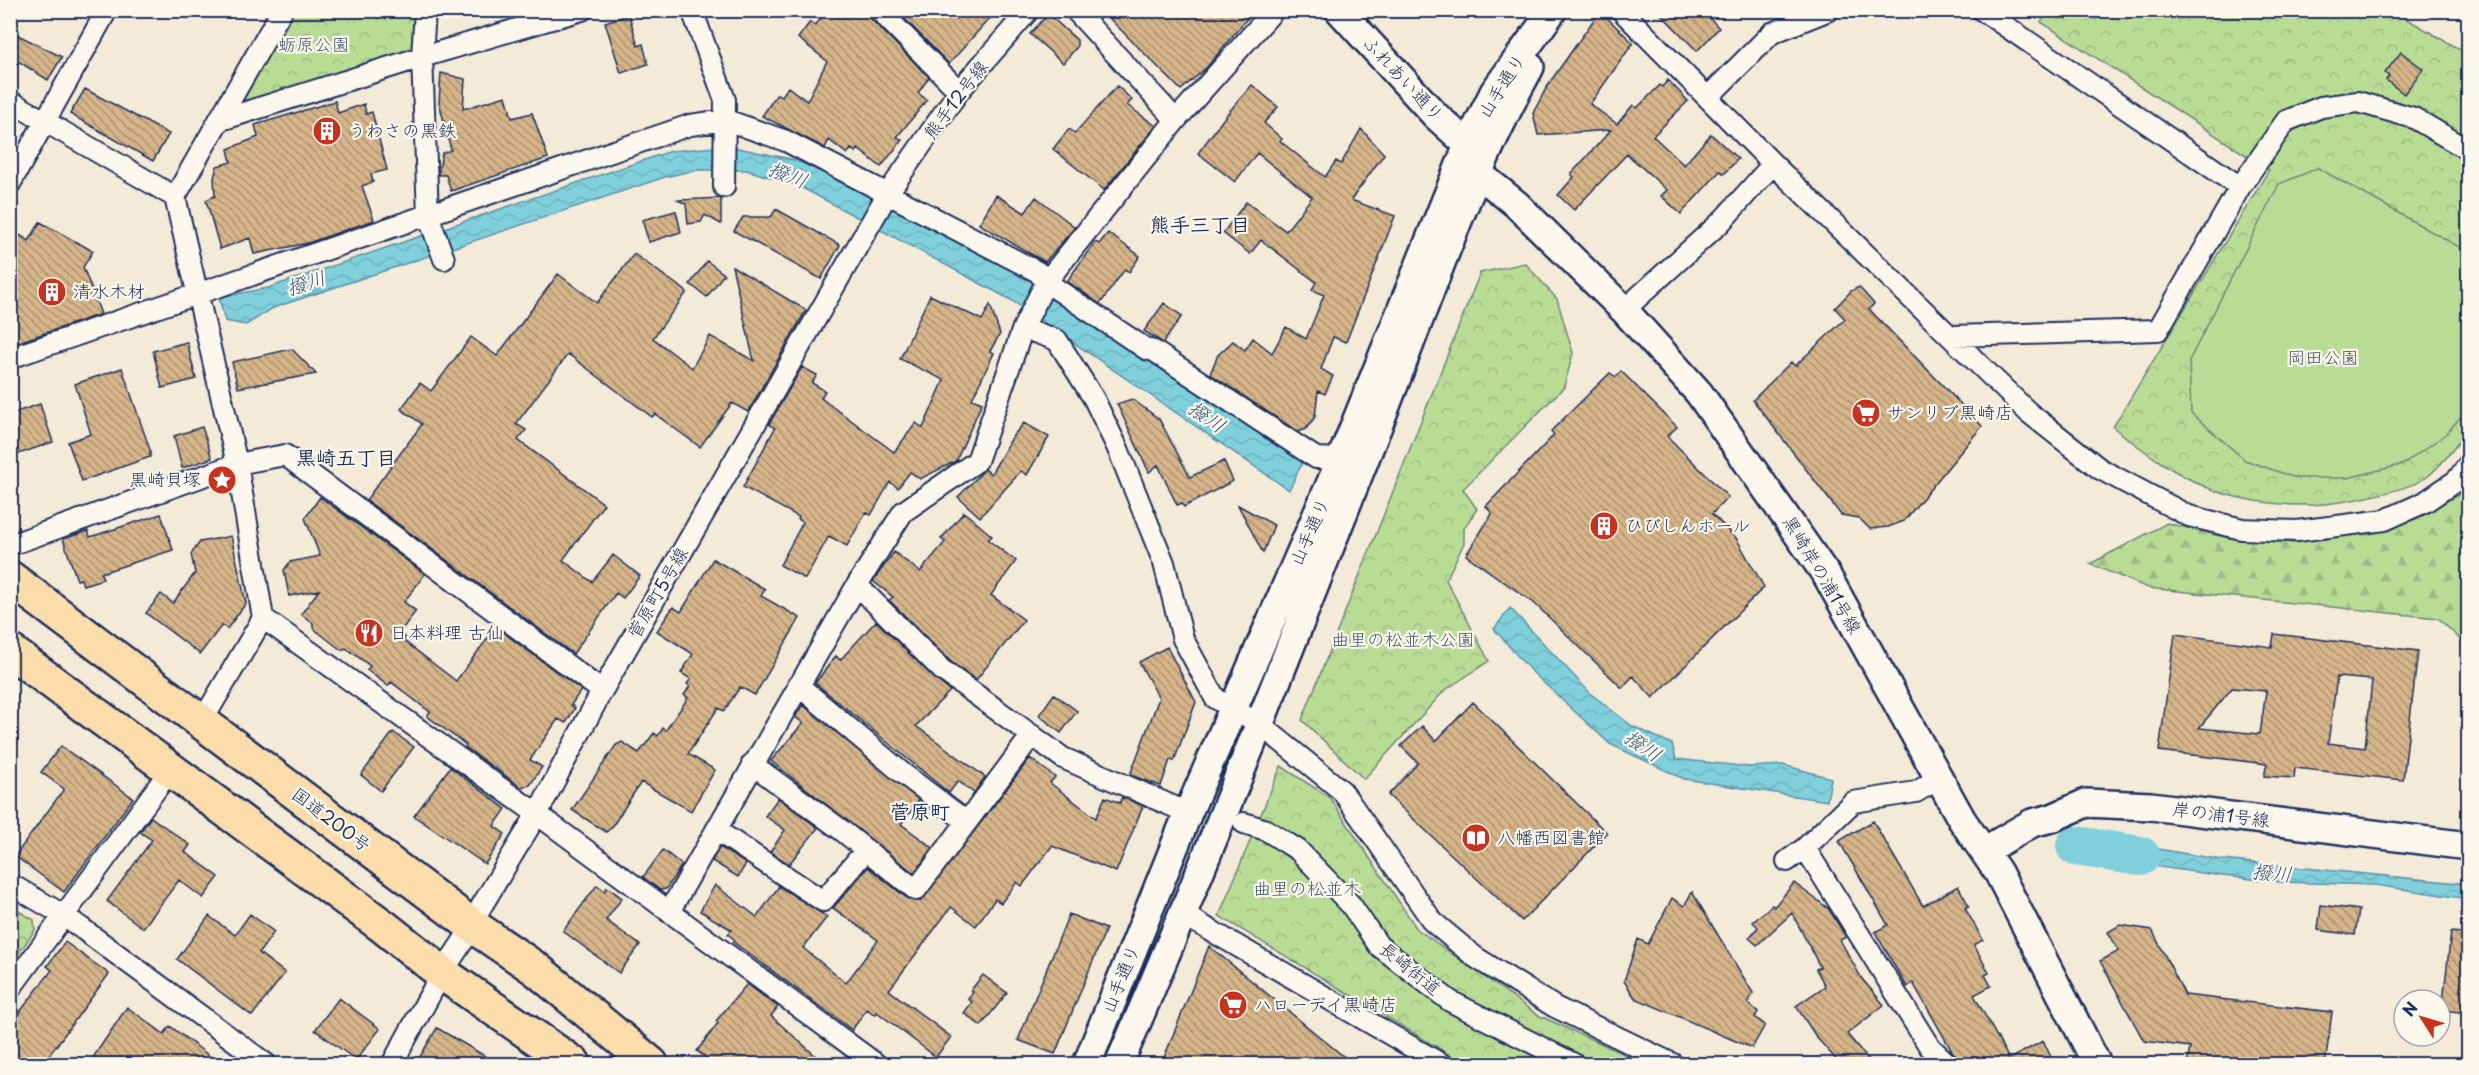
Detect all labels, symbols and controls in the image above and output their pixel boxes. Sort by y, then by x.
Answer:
street label: ふれあい通り [1357,29,1451,127]
park label: 蛎原公園 [278,30,350,57]
street label: 山手通り [1470,48,1531,123]
street label: 熊手12号線 [916,54,994,144]
building icon: うわさの黒鉄 [311,115,343,147]
place label: うわさの黒鉄 [348,116,456,143]
water label: 撥川 [764,153,812,195]
district label: 熊手三丁目 [1150,209,1250,239]
water label: 撥川 [282,262,329,302]
building icon: 清水木材 [36,276,68,308]
place label: 清水木材 [73,277,145,304]
park label: 岡田公園 [2287,343,2359,370]
water label: 撥川 [1183,393,1233,440]
supermarket icon: サンリブ黒崎店 [1850,397,1882,429]
place label: サンリブ黒崎店 [1887,398,2013,425]
district label: 黒崎五丁目 [296,442,396,472]
place icon: 黒崎貝塚 [206,464,238,496]
place label: 黒崎貝塚 [129,465,201,492]
street label: 山手通り [1282,493,1336,570]
building icon: ひびしんホール [1588,510,1620,542]
street label: 黒崎岸の浦1号線 [1777,510,1869,639]
place label: ひびしんホール [1625,511,1750,538]
street label: 菅原町5号線 [620,542,694,643]
restaurant icon: 日本料理 古仙 [353,617,385,649]
place label: 日本料理 古仙 [390,618,504,645]
park label: 曲里の松並木公園 [1331,625,1475,652]
water label: 撥川 [1619,722,1669,769]
street label: 国道200号 [287,780,377,858]
street label: 岸の浦1号線 [2171,794,2272,833]
district label: 菅原町 [890,796,950,826]
library icon: 八幡西図書館 [1460,822,1492,854]
place label: 八幡西図書館 [1497,823,1605,850]
water label: 撥川 [2251,855,2293,889]
park label: 曲里の松並木 [1253,874,1361,901]
street label: 長崎街道 [1374,935,1447,1001]
street label: 山手通り [1094,940,1146,1017]
north arrow [2392,988,2452,1048]
supermarket icon: ハローデイ黒崎店 [1217,989,1249,1021]
place label: ハローデイ黒崎店 [1254,990,1397,1017]
text: N [2396,996,2423,1021]

